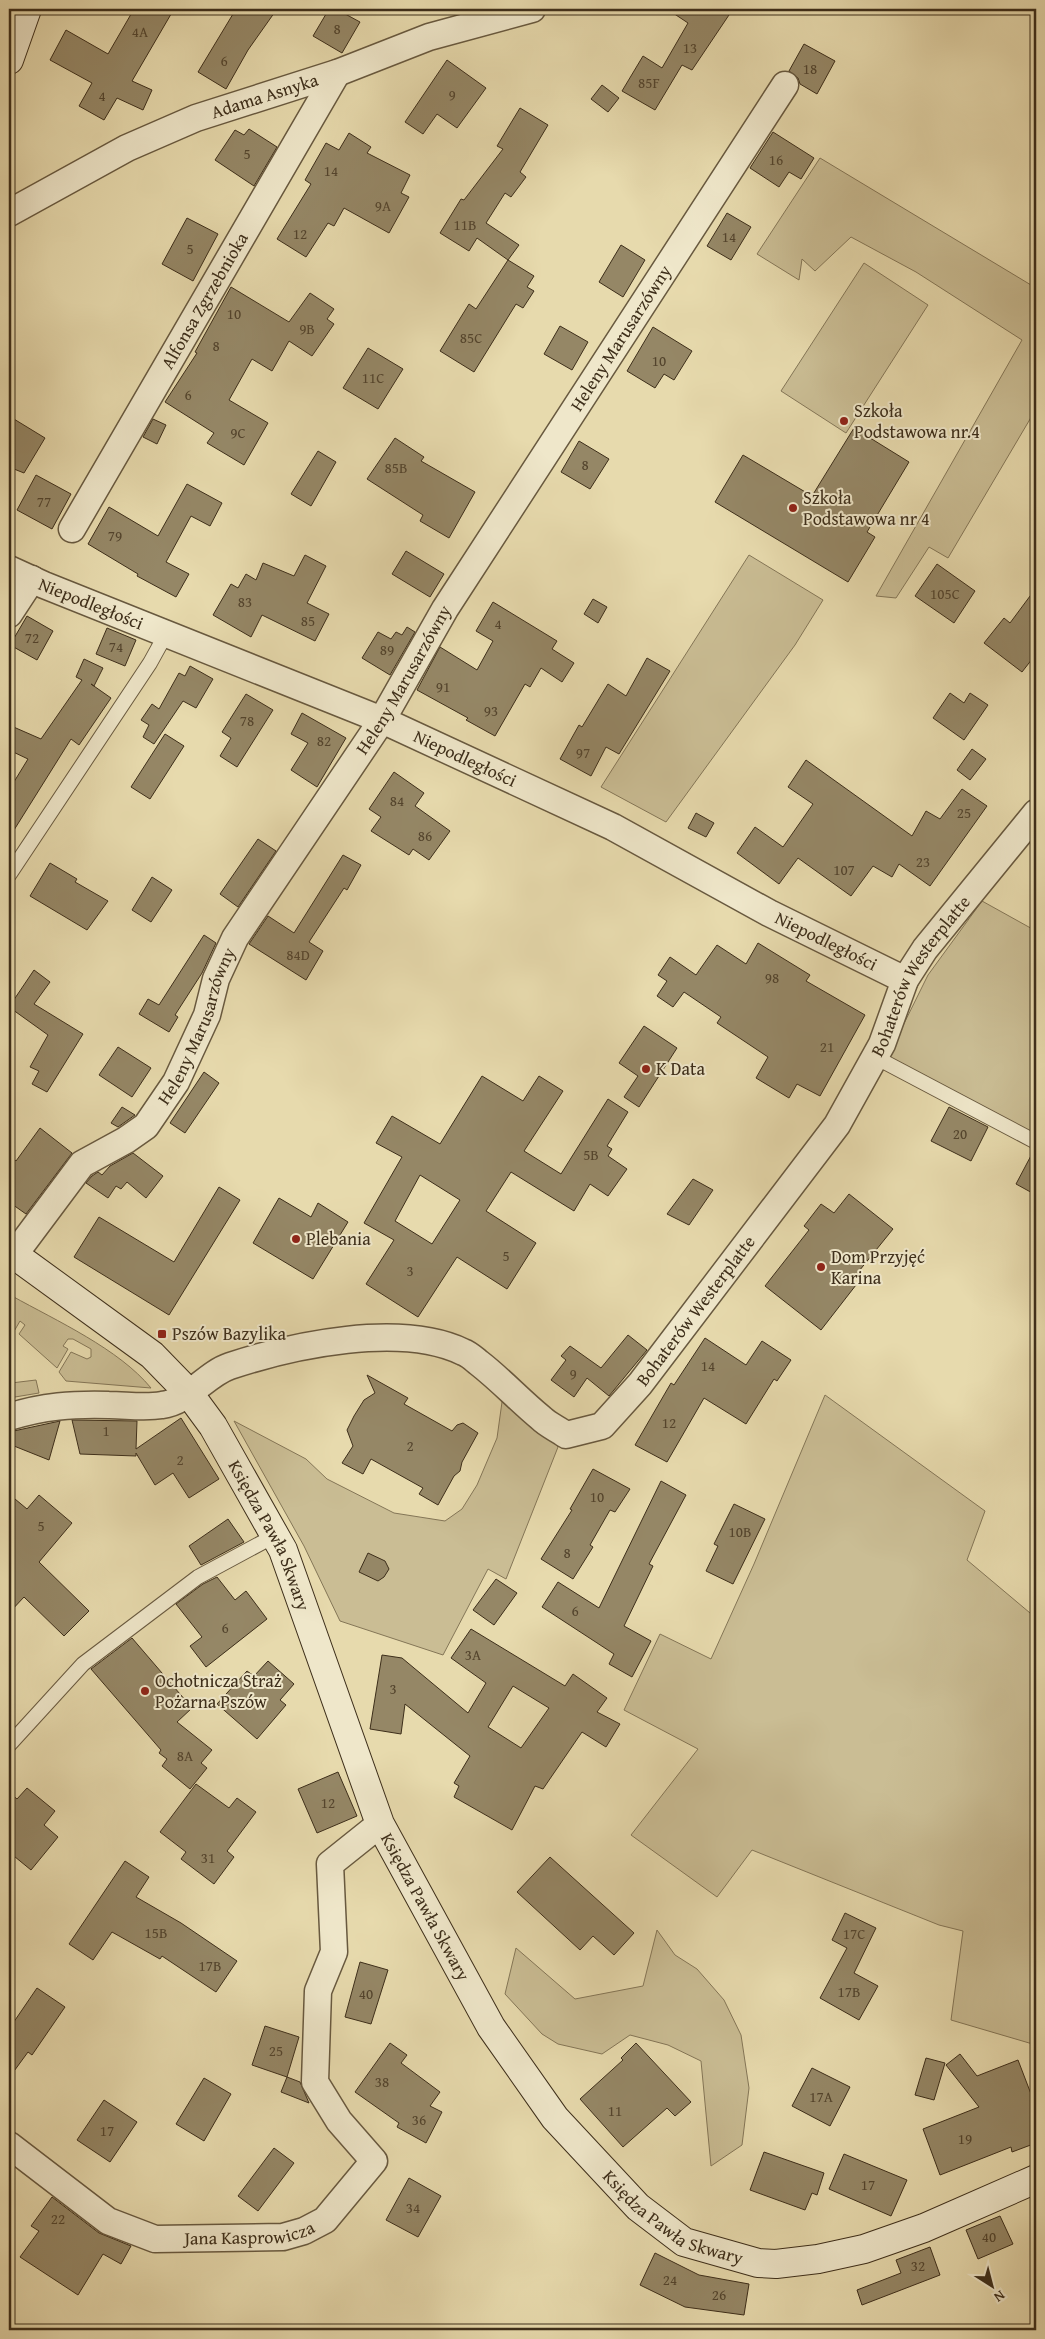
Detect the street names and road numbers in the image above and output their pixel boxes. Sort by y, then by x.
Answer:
street label: Adama Asnyka [207,66,322,125]
street label: Alfonsa Zgrzebnioka [154,227,255,374]
street label: Heleny Marusarzówny [563,259,678,416]
street label: Niepodległości [35,570,148,636]
street label: Heleny Marusarzówny [348,600,458,760]
street label: Niepodległości [409,722,521,794]
street label: Bohaterów Westerplatte [864,889,977,1061]
street label: Niepodległości [771,904,882,977]
street label: Heleny Marusarzówny [150,943,242,1110]
street label: Bohaterów Westerplatte [629,1229,761,1392]
street label: Księdza Pawła Skwary [222,1455,317,1614]
street label: Księdza Pawła Skwary [374,1828,477,1985]
street label: Księdza Pawła Skwary [597,2163,746,2271]
street label: Jana Kasprowicza [182,2213,320,2252]

